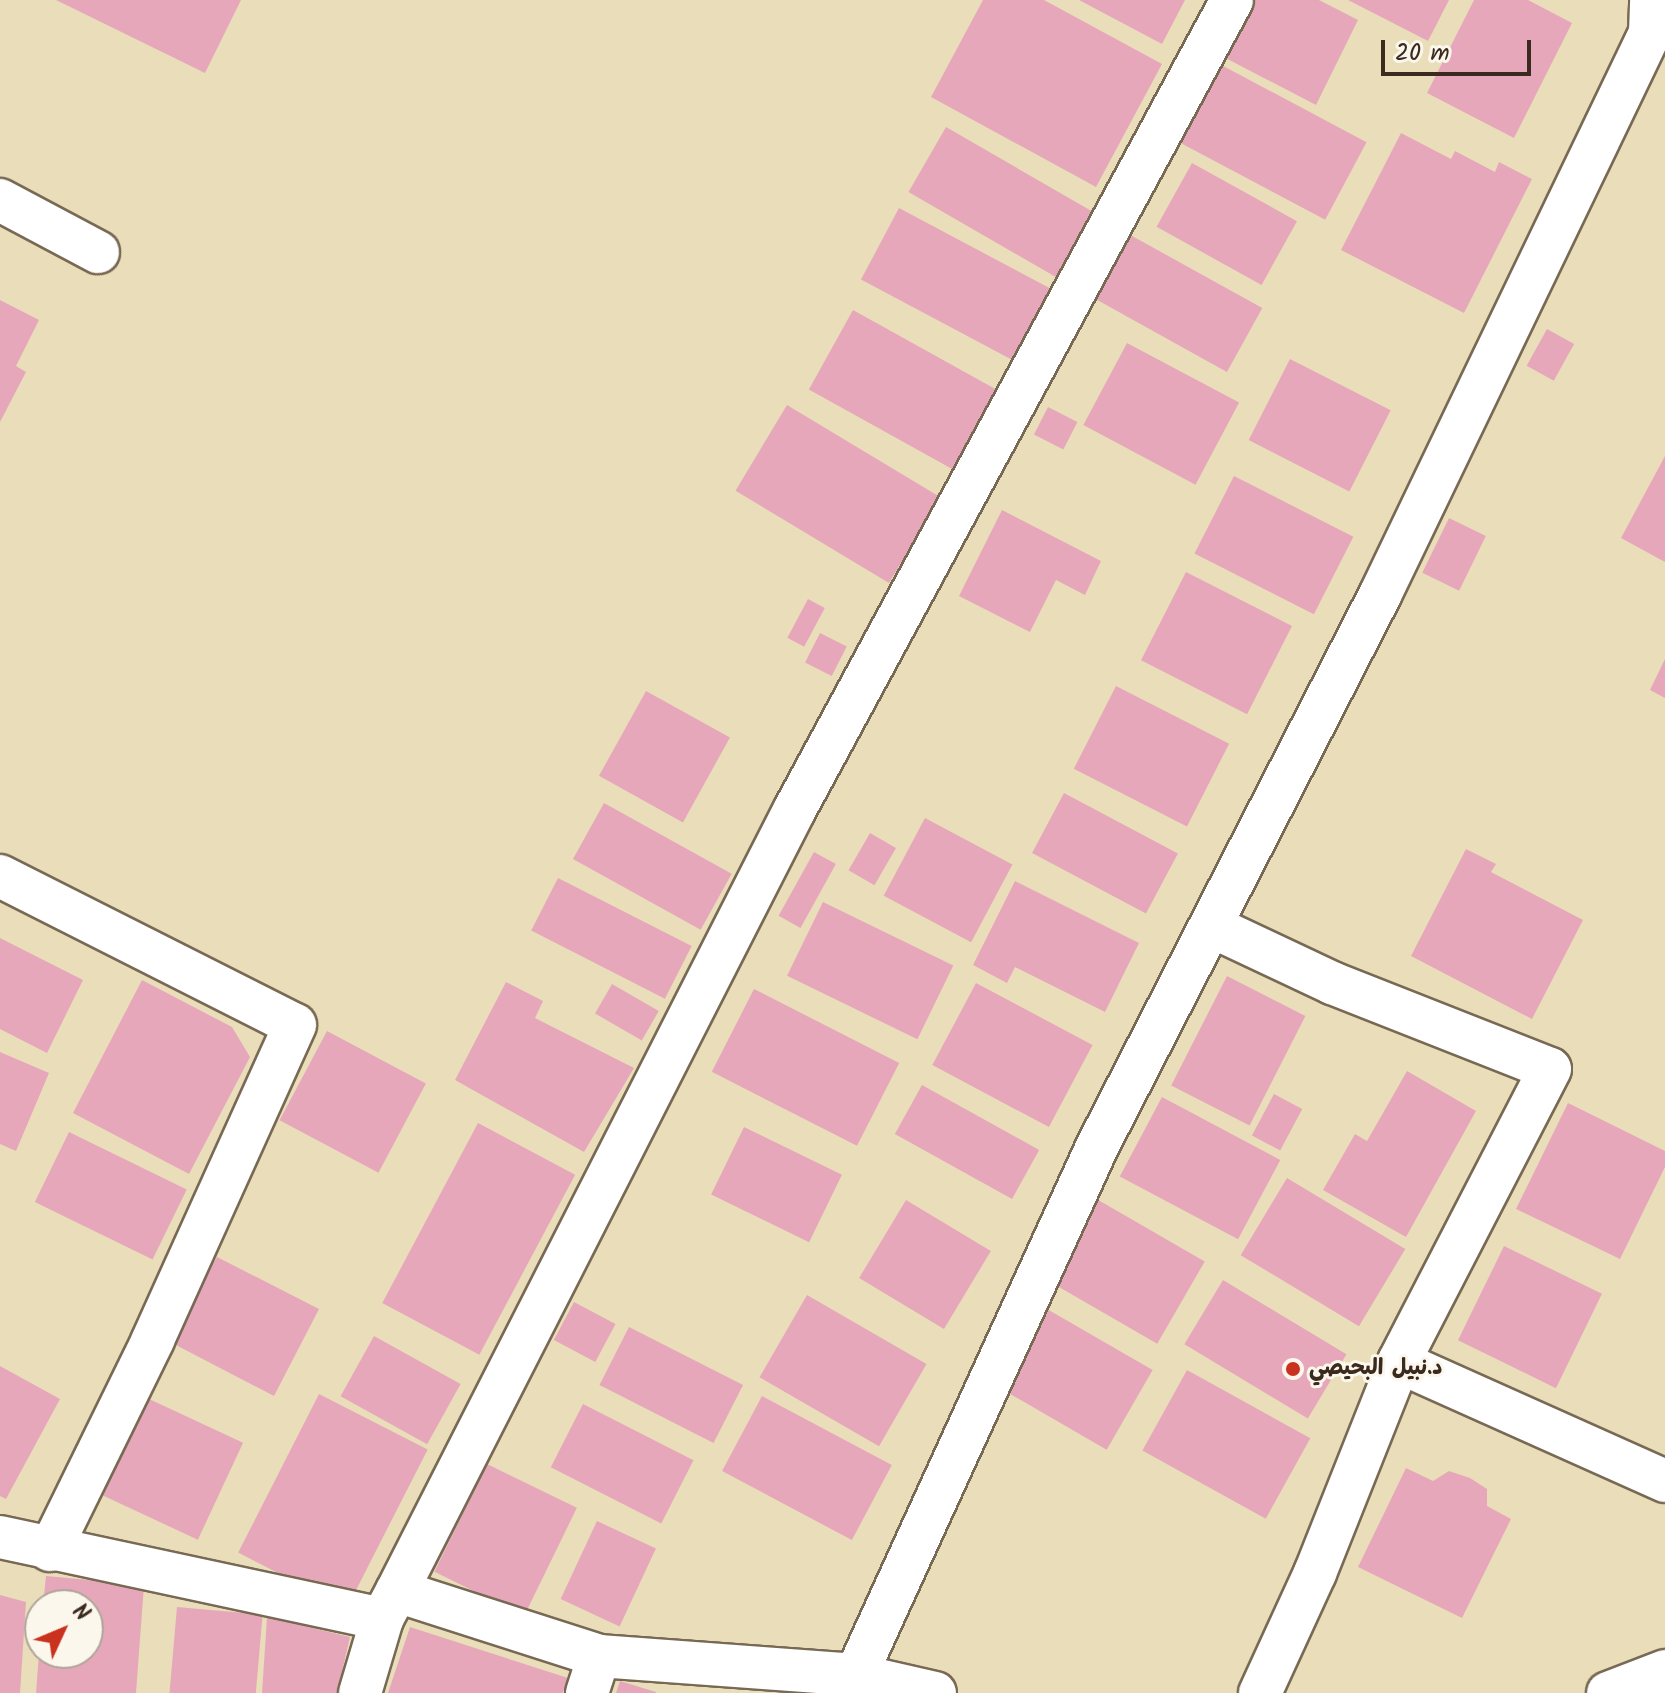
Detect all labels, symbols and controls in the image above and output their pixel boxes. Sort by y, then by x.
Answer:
scale bar [1385,24,1535,74]
text: 20 m [1395,34,1450,73]
place label: د.نبيل البحيصي [1309,1356,1443,1382]
marker: د.نبيل البحيصي [1284,1360,1302,1378]
north arrow [24,1589,104,1669]
text: N [63,1596,98,1631]

